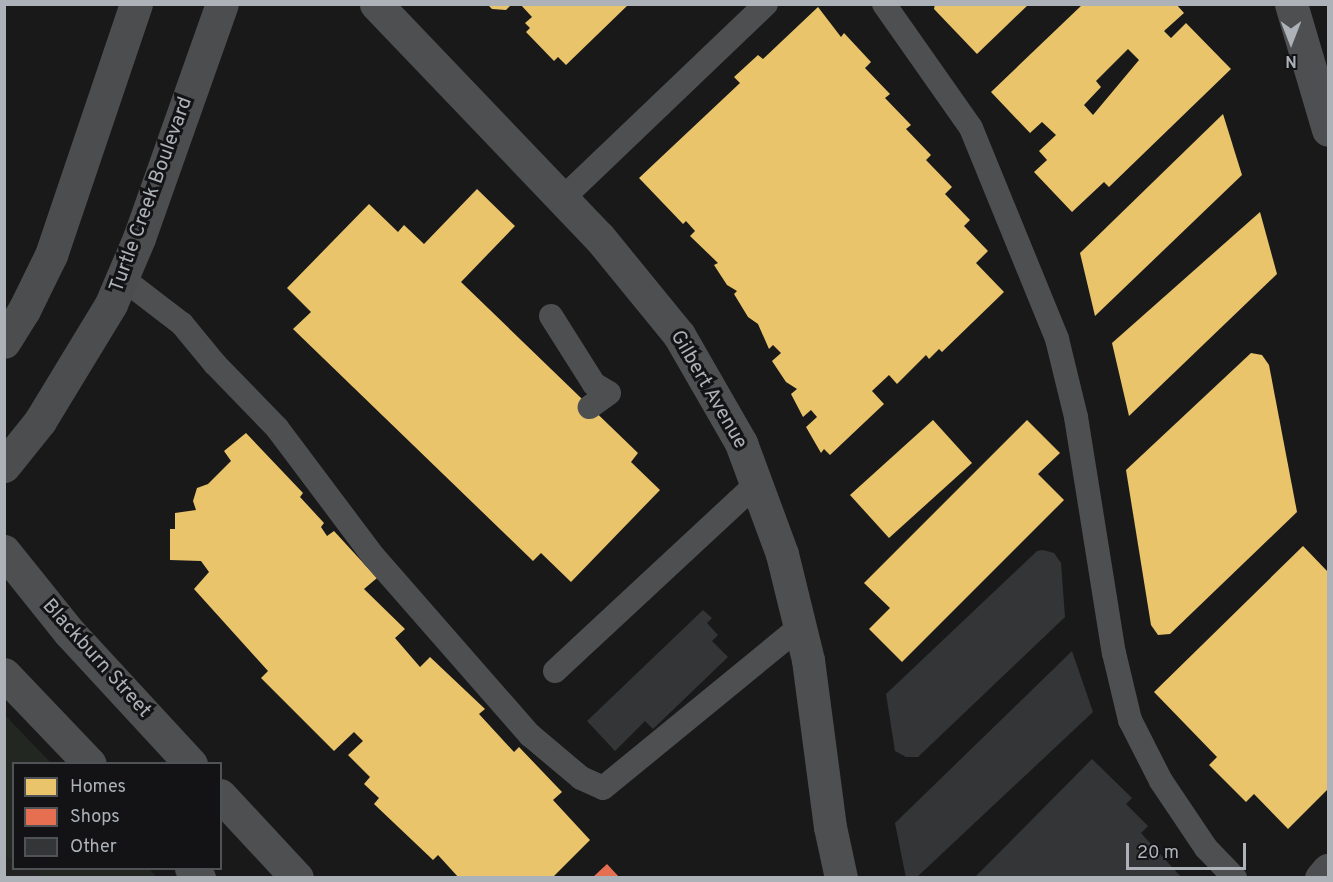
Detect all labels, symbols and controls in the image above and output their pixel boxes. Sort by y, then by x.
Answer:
north arrow [1261,12,1321,72]
text: N [1285,50,1297,70]
street label: Turtle Creek Boulevard [105,94,199,296]
street label: Gilbert Avenue [664,326,752,454]
street label: Blackburn Street [37,595,155,723]
legend [12,762,222,870]
text: Homes [70,776,126,799]
text: Shops [70,806,120,829]
scale bar [1129,831,1249,869]
text: Other [70,836,117,859]
text: 20 m [1137,842,1179,865]

